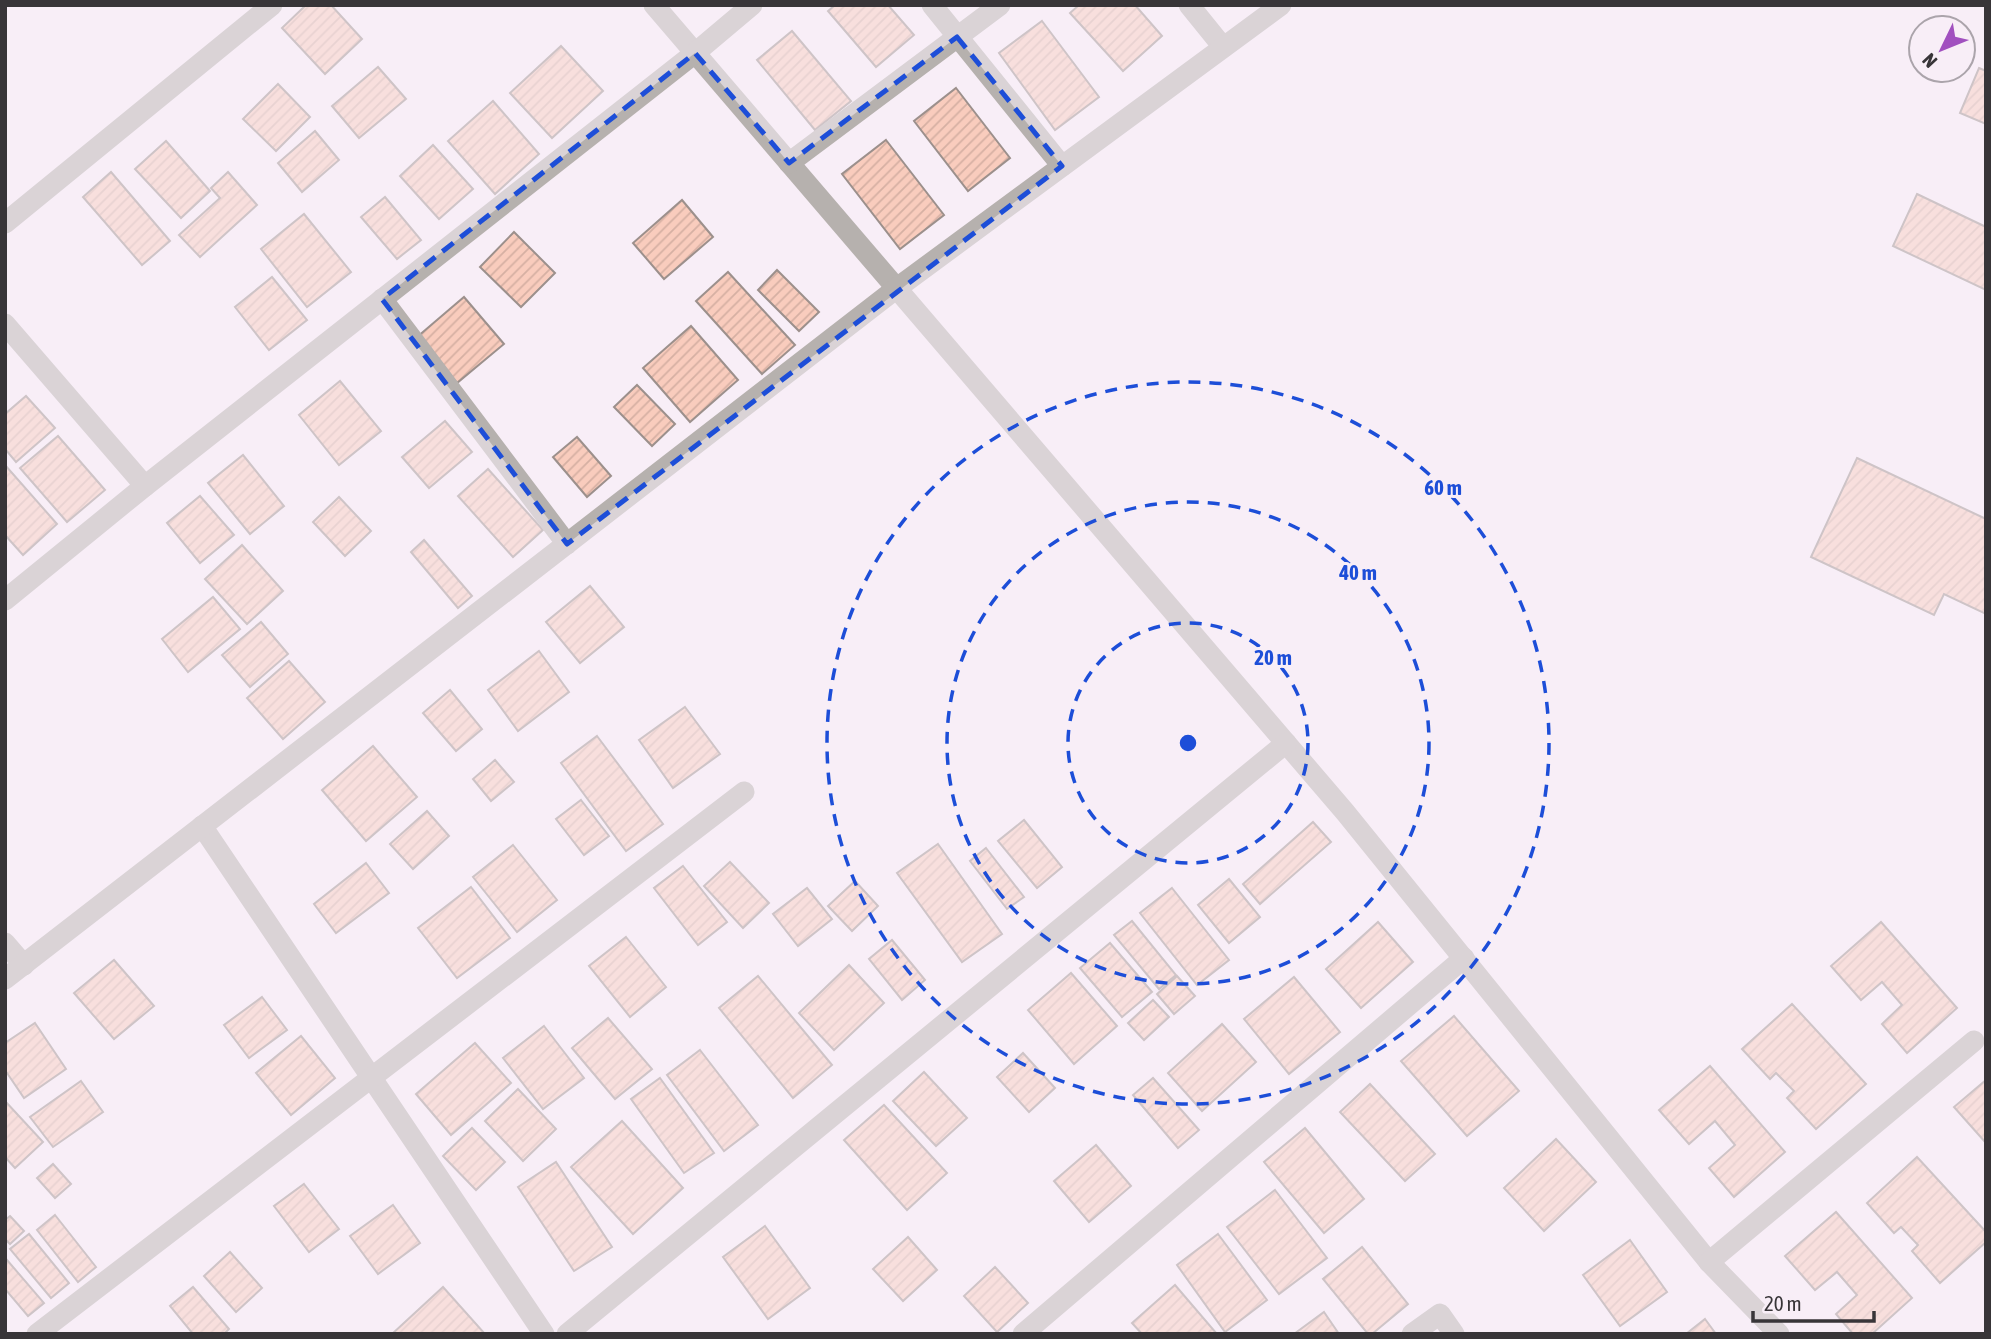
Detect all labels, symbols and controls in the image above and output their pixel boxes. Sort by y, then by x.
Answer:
north arrow [1907,14,1977,84]
text: N [1918,49,1941,72]
text: 60 m [1424,475,1462,499]
text: 40 m [1338,560,1377,584]
text: 20 m [1254,645,1292,669]
centre of rings [1176,731,1200,755]
scale bar [1753,1280,1874,1324]
text: 20 m [1764,1291,1802,1315]

